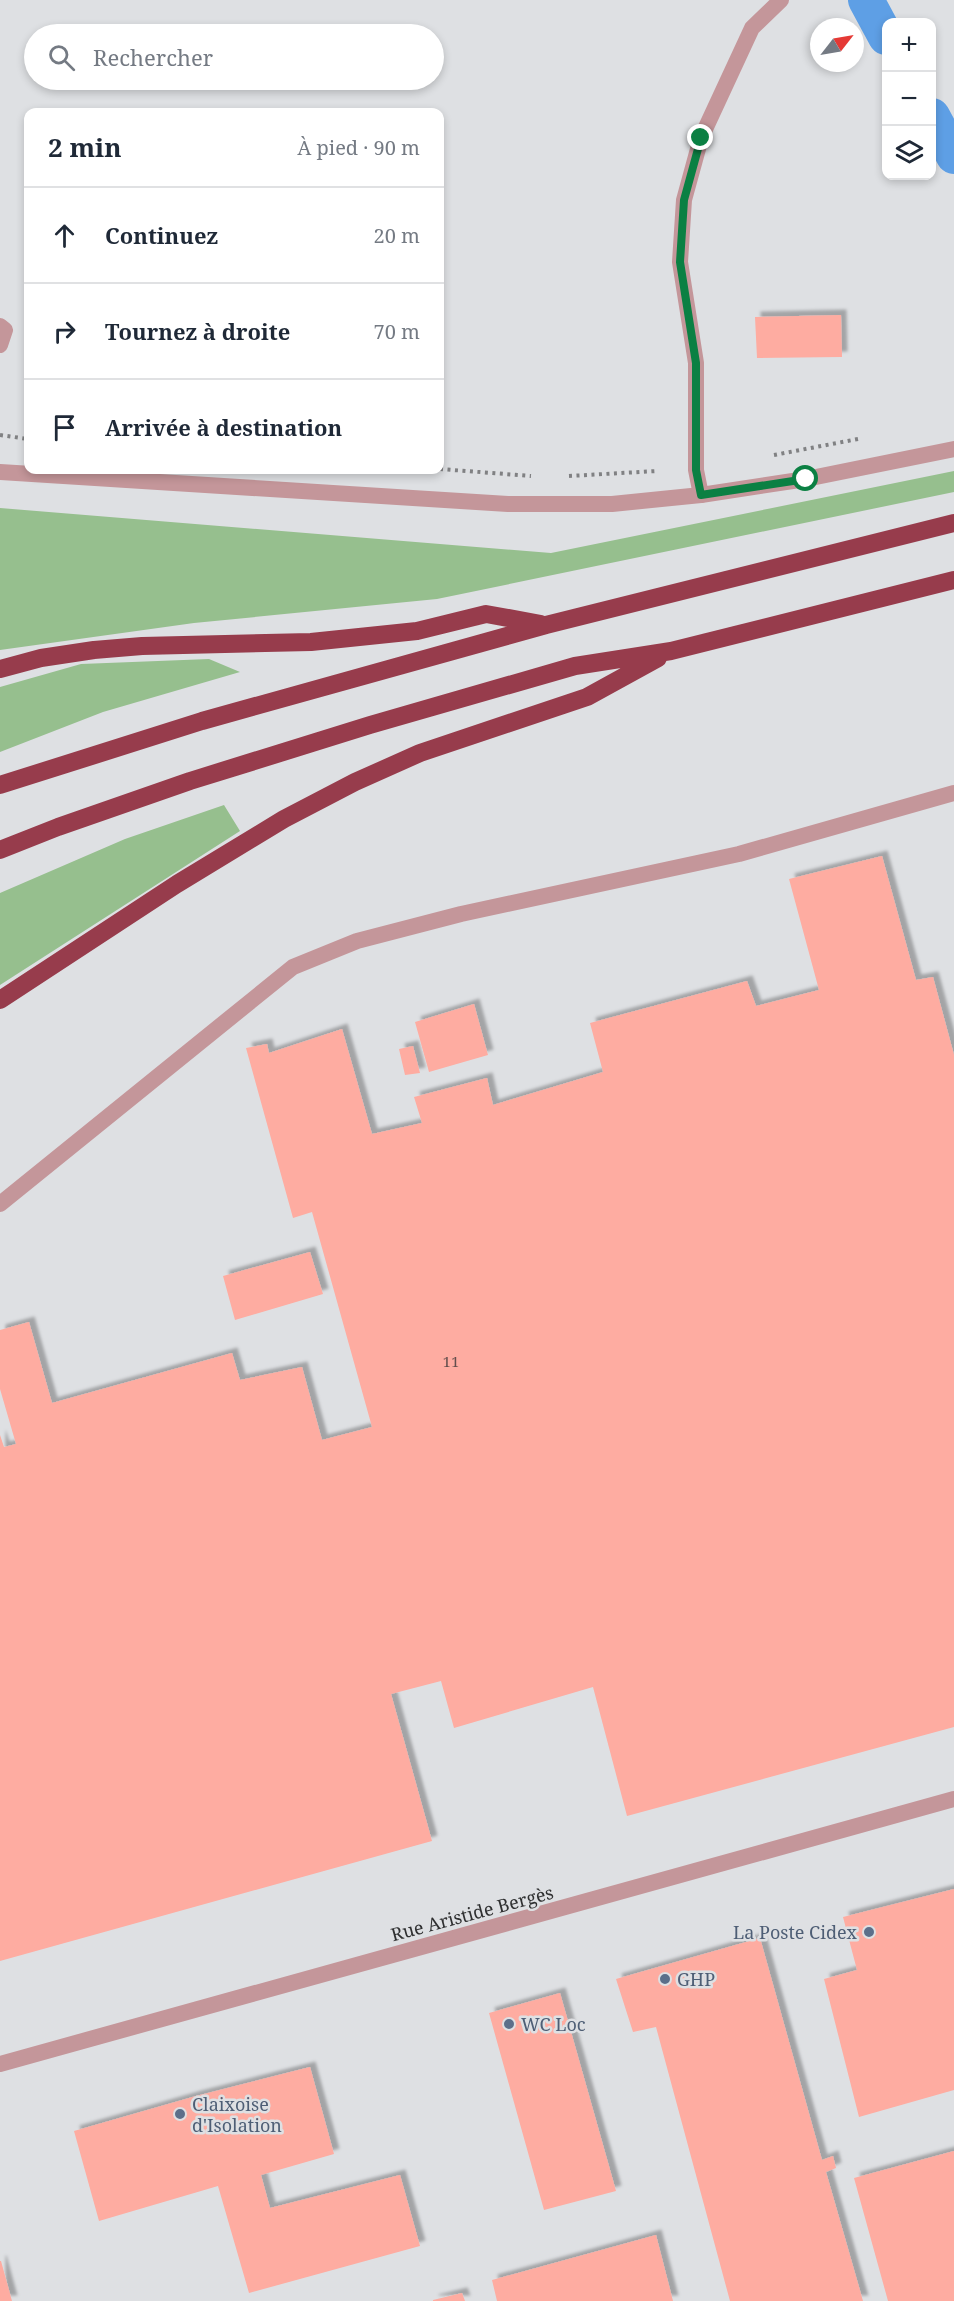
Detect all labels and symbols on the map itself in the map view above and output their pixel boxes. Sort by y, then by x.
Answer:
north arrow [810,18,864,72]
route end [687,124,713,150]
route start [792,465,818,491]
house number: 11 [443,1351,459,1371]
street label: Rue Aristide Bergès [388,1880,556,1946]
place label: La Poste Cidex [733,1920,858,1944]
marker: La Poste Cidex [862,1925,876,1939]
place label: GHP [677,1967,715,1991]
marker: GHP [658,1972,672,1986]
place label: WC Loc [521,2012,586,2036]
marker: WC Loc [502,2017,516,2031]
place label: Claixoise d'Isolation [192,2092,282,2137]
marker: Claixoise d'Isolation [173,2107,187,2121]

